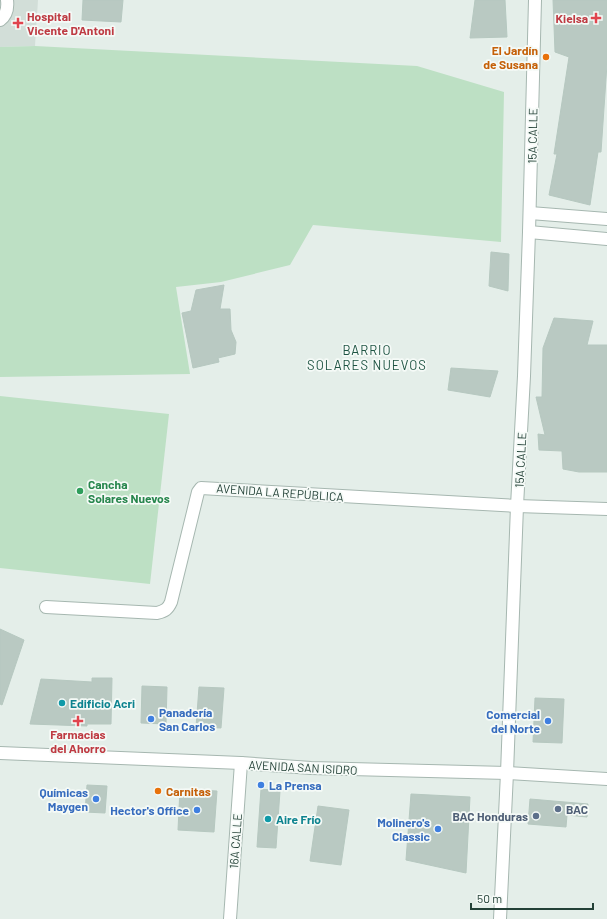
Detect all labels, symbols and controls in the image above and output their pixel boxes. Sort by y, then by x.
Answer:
place label: Hospital Vicente D'Antoni [27,9,114,37]
place label: Kielsa [556,11,588,25]
marker: Kielsa [591,13,601,23]
marker: Hospital Vicente D'Antoni [12,17,24,29]
place label: El Jardín de Susana [483,43,538,71]
marker: El Jardín de Susana [541,52,551,62]
street label: 15A CALLE [525,108,539,164]
district label: BARRIO SOLARES NUEVOS [307,342,427,373]
street label: 15A CALLE [512,432,528,488]
place label: Cancha Solares Nuevos [88,477,170,505]
street label: AVENIDA LA REPÚBLICA [216,481,344,503]
marker: Cancha Solares Nuevos [75,486,85,496]
place label: Edificio Acri [70,696,135,710]
marker: Edificio Acri [57,698,67,708]
place label: Panadería San Carlos [159,705,215,733]
place label: Comercial del Norte [486,707,540,735]
marker: Panadería San Carlos [146,714,156,724]
marker: Farmacias del Ahorro [73,716,83,726]
marker: Comercial del Norte [543,716,553,726]
place label: Farmacias del Ahorro [50,727,106,755]
street label: AVENIDA SAN ISIDRO [248,757,358,777]
place label: La Prensa [269,778,322,792]
marker: La Prensa [256,780,266,790]
place label: Carnitas [166,784,211,798]
place label: Químicas Maygen [40,785,88,813]
marker: Carnitas [153,786,163,796]
marker: Químicas Maygen [91,794,101,804]
place label: BAC [566,802,588,816]
place label: Hector's Office [110,803,189,817]
marker: BAC [553,804,563,814]
marker: Hector's Office [192,805,202,815]
place label: BAC Honduras [453,809,528,823]
marker: BAC Honduras [531,811,541,821]
place label: Aire Frío [276,812,321,826]
street label: 16A CALLE [226,813,244,869]
marker: Aire Frío [263,814,273,824]
place label: Molinero's Classic [377,815,431,843]
marker: Molinero's Classic [433,824,443,834]
scale bar [471,885,593,911]
text: 50 m [477,891,502,905]

